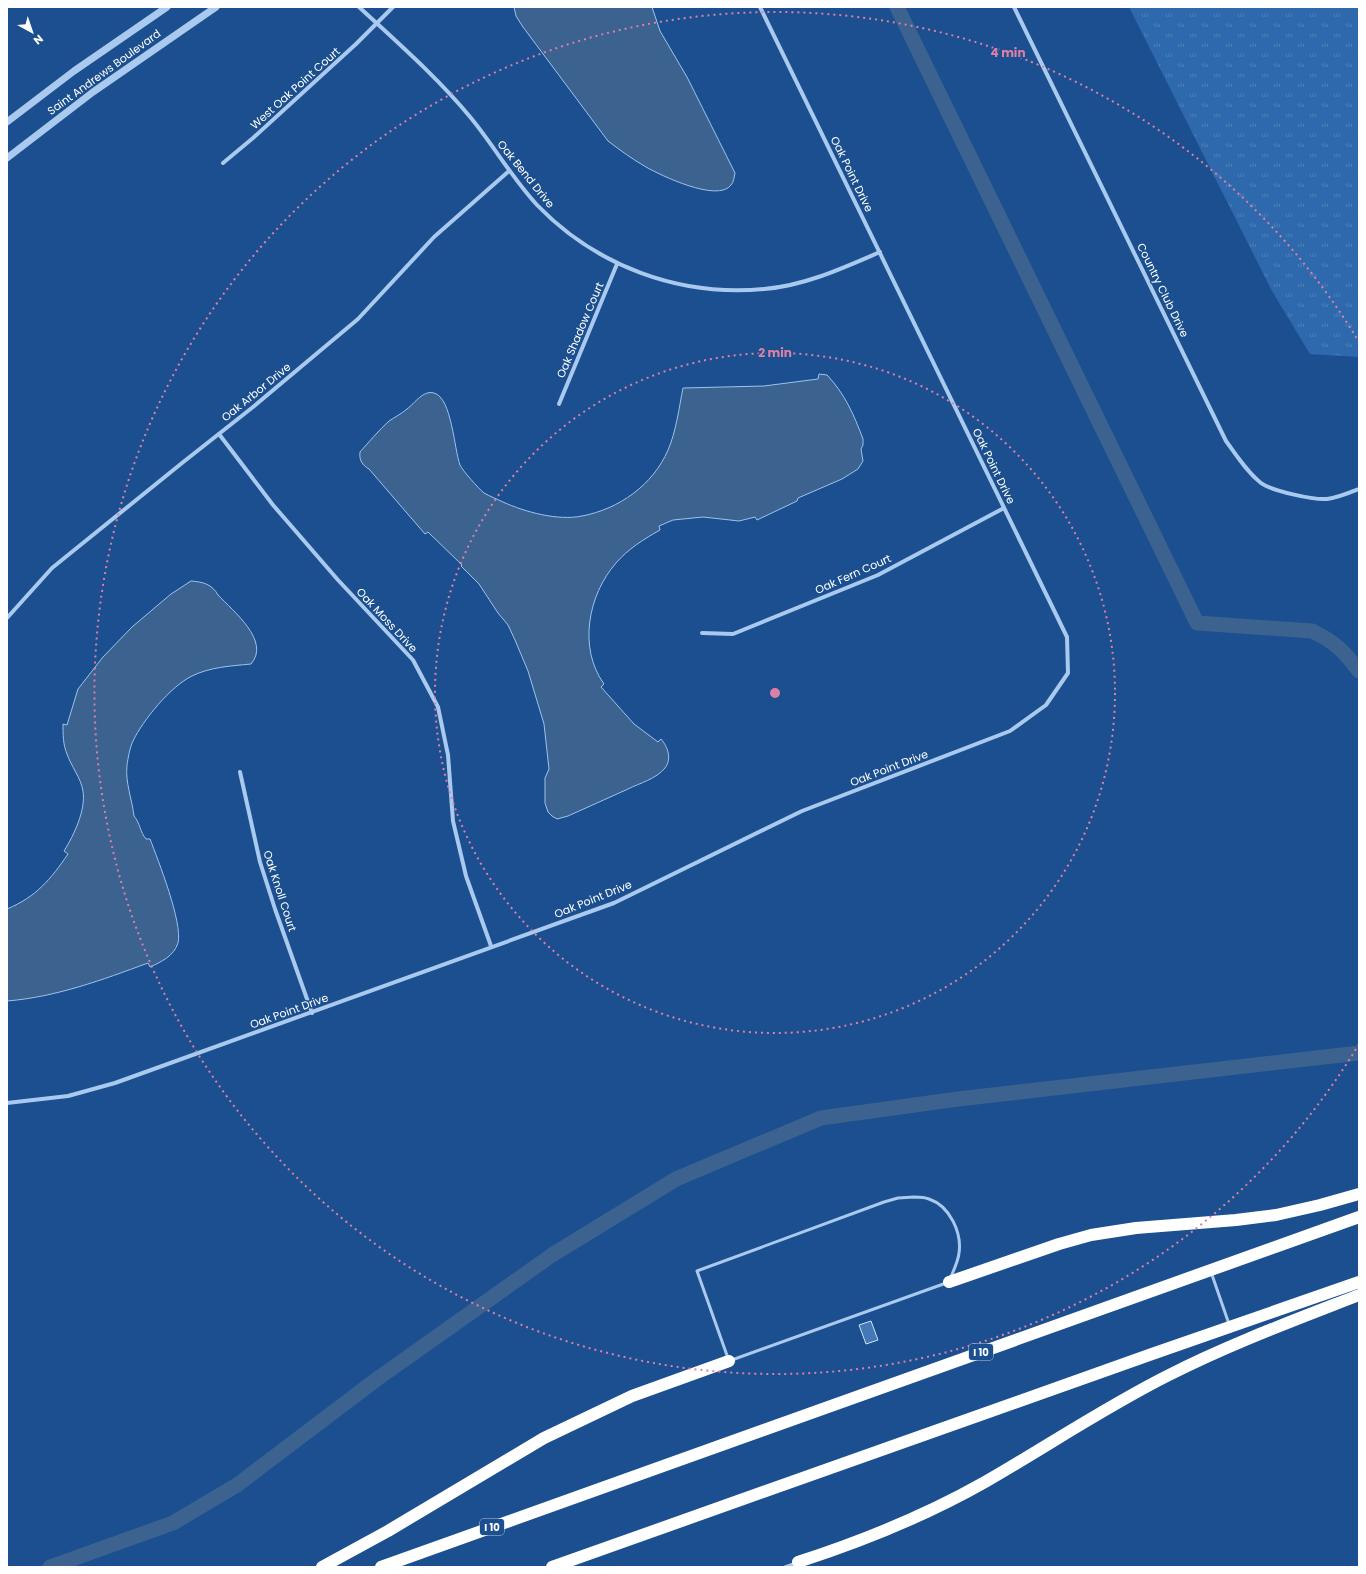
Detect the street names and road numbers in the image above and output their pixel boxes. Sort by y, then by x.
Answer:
street label: Saint Andrews Boulevard [44,25,164,119]
street label: West Oak Point Court [247,43,343,133]
street label: Oak Point Drive [827,133,877,215]
street label: Oak Bend Drive [494,137,559,212]
street label: Country Club Drive [1133,240,1193,340]
street label: Oak Shadow Court [553,280,607,380]
street label: Oak Arbor Drive [218,359,294,425]
street label: Oak Point Drive [969,425,1019,507]
street label: Oak Fern Court [812,550,894,598]
street label: Oak Moss Drive [353,584,421,656]
street label: Oak Point Drive [848,746,930,790]
street label: Oak Knoll Court [259,848,301,934]
street label: Oak Point Drive [552,876,634,922]
street label: Oak Point Drive [248,989,331,1033]
road number: I 10 [969,1344,993,1360]
road number: I 10 [480,1519,504,1535]

